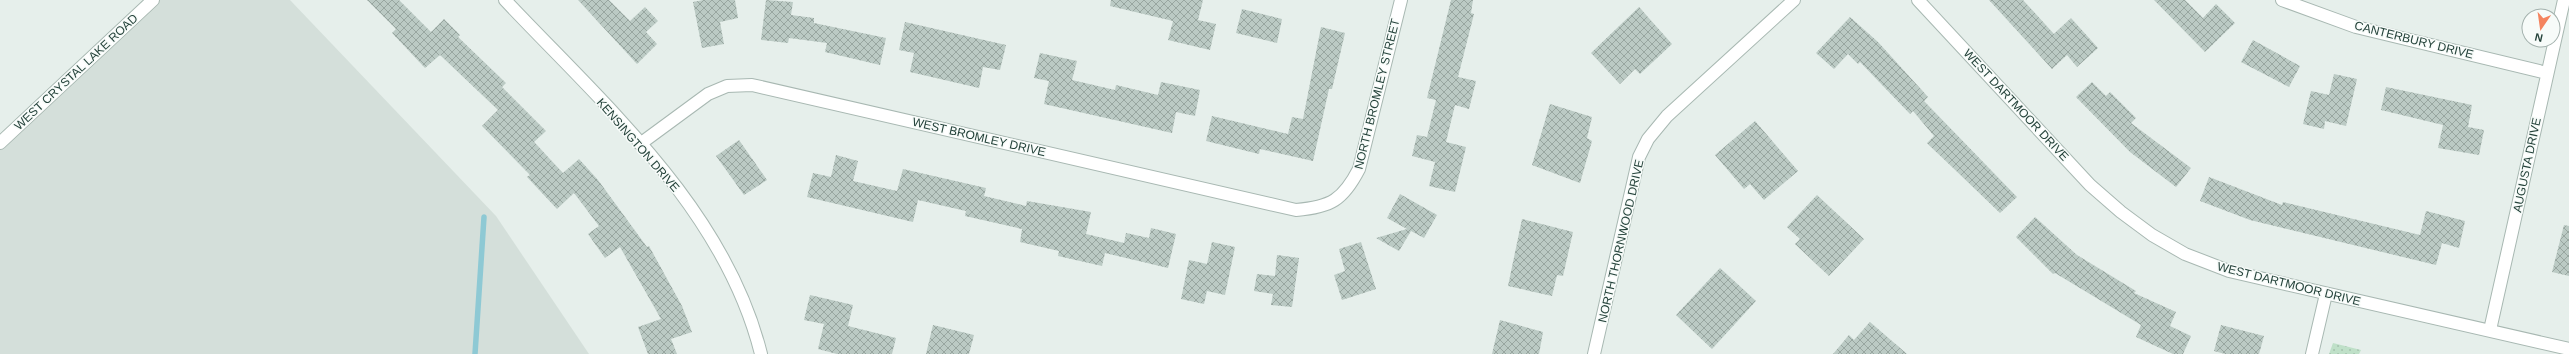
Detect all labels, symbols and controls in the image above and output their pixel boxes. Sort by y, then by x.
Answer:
north arrow [2521,8,2561,48]
street label: WEST CRYSTAL LAKE ROAD [11,11,141,133]
street label: NORTH BROMLEY STREET [1351,17,1403,171]
street label: CANTERBURY DRIVE [2353,18,2475,62]
text: N [2533,31,2544,44]
street label: WEST DARTMOOR DRIVE [1961,46,2071,164]
street label: KENSINGTON DRIVE [594,95,682,195]
street label: WEST BROMLEY DRIVE [911,115,1047,159]
street label: AUGUSTA DRIVE [2510,116,2544,214]
street label: NORTH THORNWOOD DRIVE [1595,158,1647,324]
street label: WEST DARTMOOR DRIVE [2216,259,2362,309]

